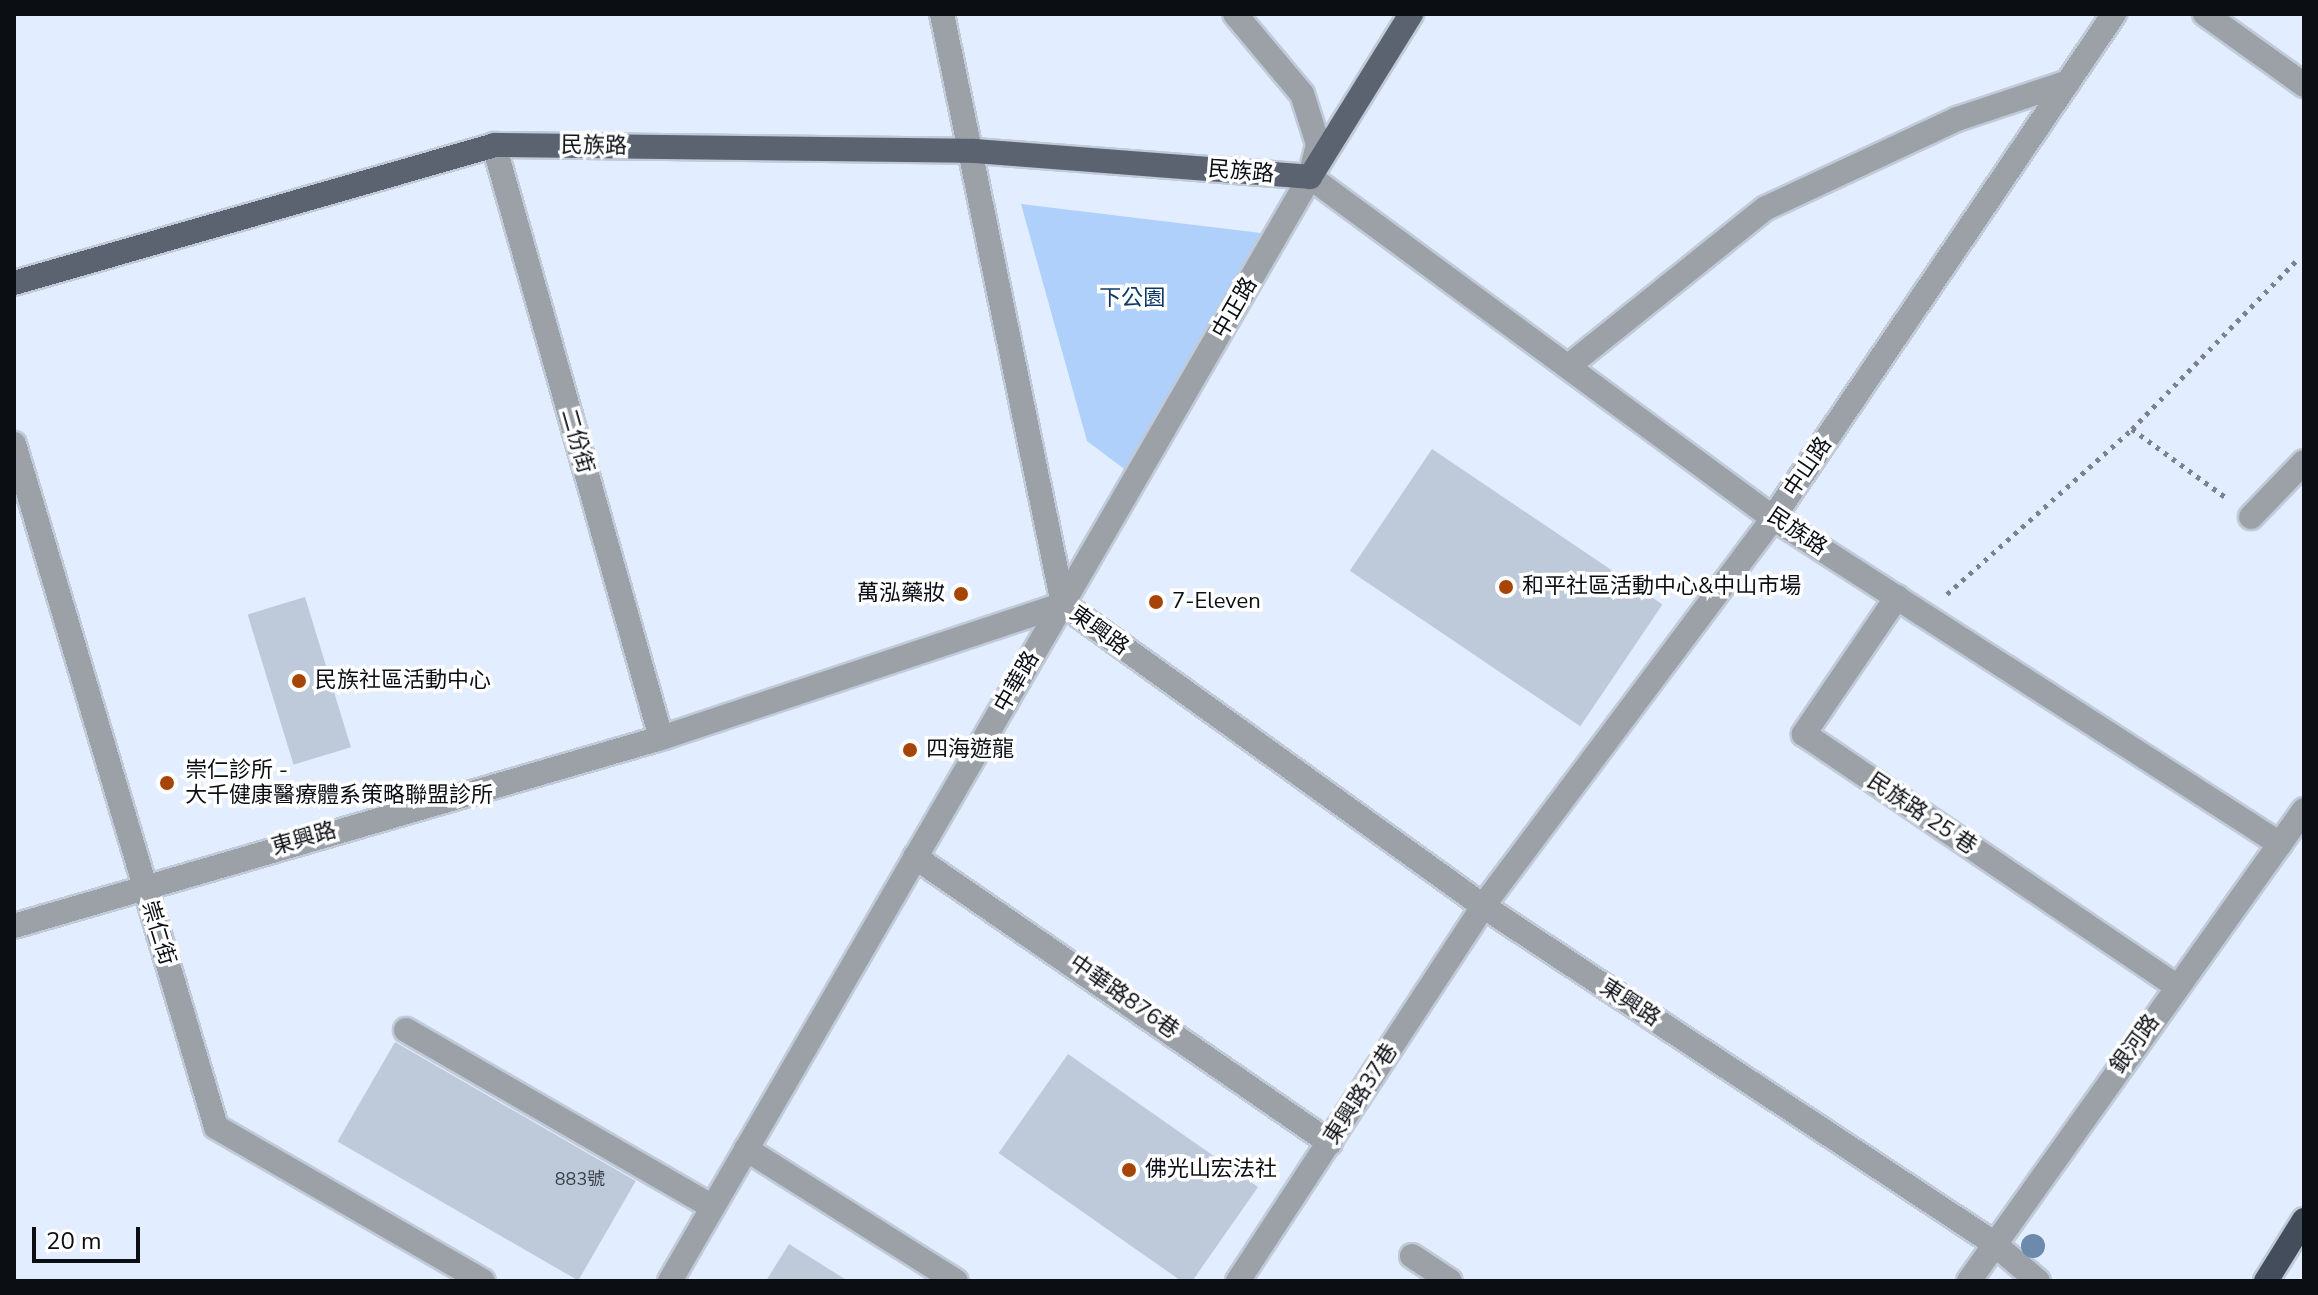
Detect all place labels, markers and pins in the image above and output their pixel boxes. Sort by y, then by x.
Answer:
place label: 和平社區活動中心&中山市場 [1522,574,1801,600]
marker: 和平社區活動中心&中山市場 [1497,578,1515,596]
place label: 萬泓藥妝 [857,581,945,607]
marker: 萬泓藥妝 [952,585,970,603]
place label: 7-Eleven [1172,589,1261,615]
marker: 7-Eleven [1147,593,1165,611]
place label: 民族社區活動中心 [315,668,491,694]
marker: 民族社區活動中心 [290,672,308,690]
place label: 四海遊龍 [926,737,1014,763]
marker: 四海遊龍 [901,741,919,759]
place label: 崇仁診所 - 大千健康醫療體系策略聯盟診所 [185,757,493,808]
marker: 崇仁診所 - 大千健康醫療體系策略聯盟診所 [156,772,178,794]
place label: 佛光山宏法社 [1145,1157,1277,1183]
marker: 佛光山宏法社 [1120,1161,1138,1179]

